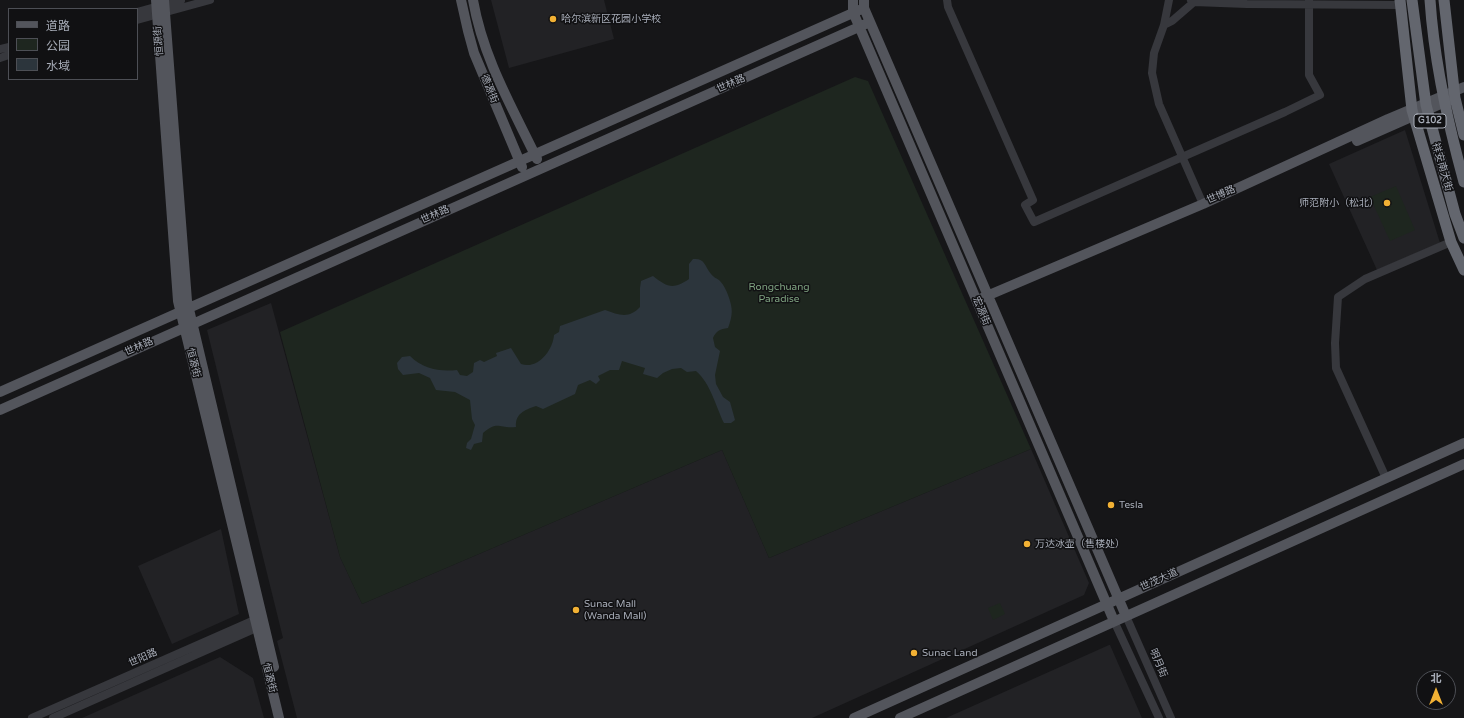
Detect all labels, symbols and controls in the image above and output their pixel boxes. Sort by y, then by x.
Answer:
legend [8,8,138,80]
place label: 哈尔滨新区花园小学校 [561,13,661,25]
marker: 哈尔滨新区花园小学校 [548,14,558,24]
text: 道路 [46,19,70,33]
street label: 恒源街 [152,26,166,56]
text: 公园 [46,39,70,53]
text: 水域 [46,59,70,73]
street label: 世林路 [715,72,747,96]
street label: 德源街 [478,73,500,105]
road number: G102 [1414,114,1446,128]
street label: 祥安南大街 [1429,141,1455,193]
street label: 世博路 [1205,183,1237,207]
place label: 师范附小（松北） [1299,197,1379,209]
marker: 师范附小（松北） [1382,198,1392,208]
street label: 世林路 [419,203,451,227]
park label: Rongchuang Paradise [748,281,810,304]
street label: 宏源街 [970,295,992,327]
street label: 世林路 [123,335,155,359]
street label: 恒源街 [184,347,202,379]
place label: Tesla [1119,499,1143,511]
marker: Tesla [1106,500,1116,510]
place label: 万达冰壶（售楼处） [1035,538,1125,550]
marker: 万达冰壶（售楼处） [1022,539,1032,549]
street label: 世茂大道 [1138,566,1180,594]
place label: Sunac Mall (Wanda Mall) [584,598,646,622]
marker: Sunac Mall (Wanda Mall) [571,605,581,615]
street label: 世阳路 [127,646,159,670]
place label: Sunac Land [922,647,978,659]
street label: 明月街 [1147,647,1169,679]
marker: Sunac Land [909,648,919,658]
street label: 恒源街 [260,662,278,694]
north arrow [1416,670,1456,710]
text: 北 [1431,672,1442,685]

